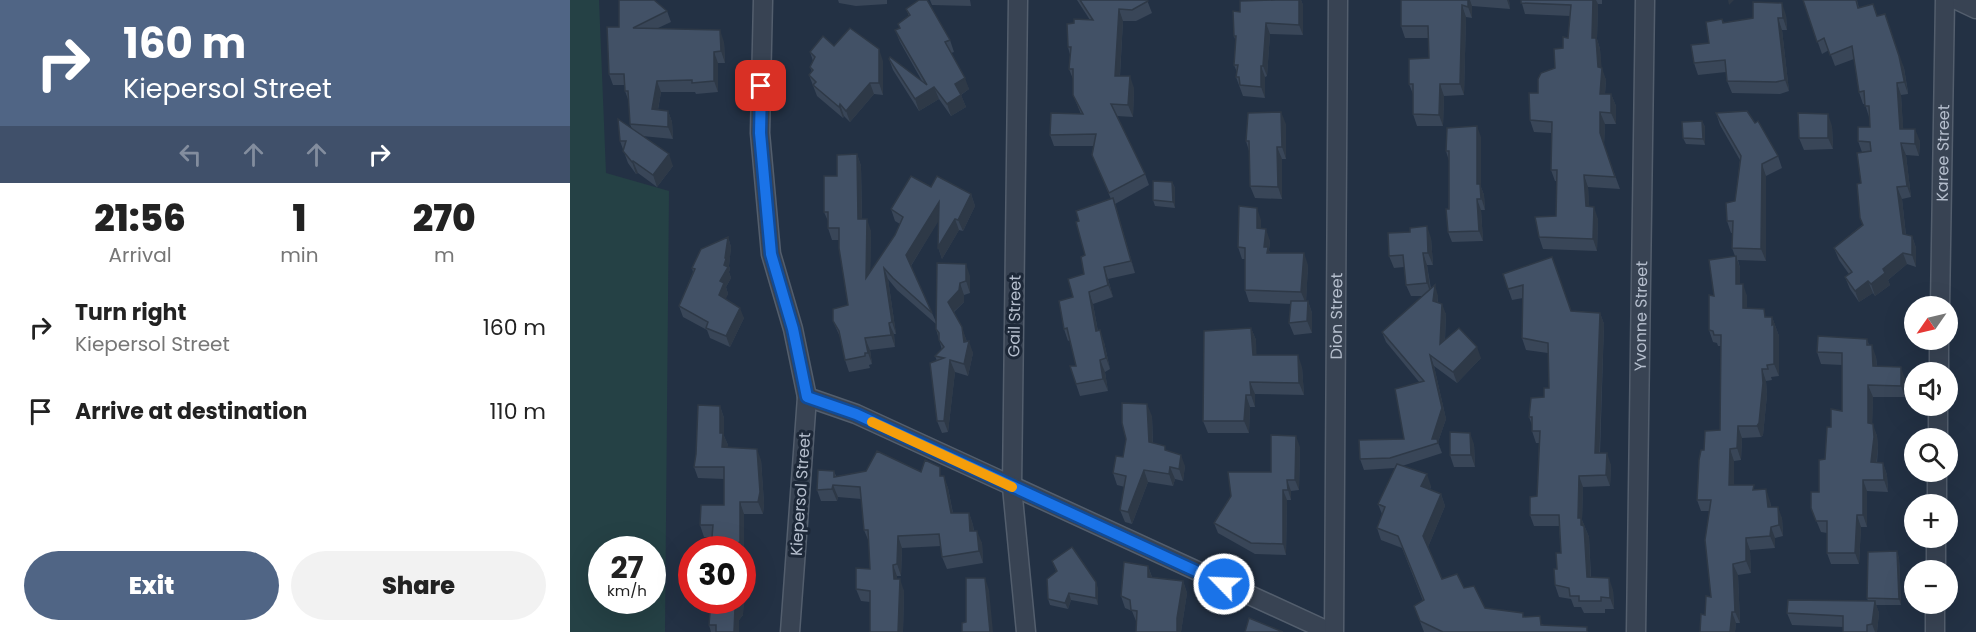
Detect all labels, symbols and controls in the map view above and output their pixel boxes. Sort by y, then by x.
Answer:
text: 160 m [123,14,246,73]
icon: right [24,24,102,102]
pin [735,60,786,111]
icon: arrive [744,69,777,102]
text: Kiepersol Street [123,70,332,107]
street label: Karee Street [1931,104,1955,202]
icon: left [174,138,207,171]
icon: ahead [237,138,270,171]
icon: ahead [300,138,333,171]
icon: right [363,138,396,171]
text: 21:56 [94,193,186,244]
text: 1 [292,193,306,244]
text: 270 [413,193,476,244]
text: Arrival [109,241,172,269]
text: min [280,241,319,269]
text: m [434,241,455,269]
street label: Yvonne Street [1629,261,1653,371]
street label: Dion Street [1325,272,1348,360]
street label: Gail Street [1002,275,1027,357]
north arrow [1904,296,1958,350]
map controls [1904,296,1958,614]
text: Turn right [75,297,186,328]
icon: right [24,311,57,344]
text: 160 m [483,312,546,343]
text: Kiepersol Street [75,330,230,358]
button: sound [1904,362,1958,416]
icon: arrive [24,395,57,428]
text: Arrive at destination [75,396,307,427]
text: 110 m [490,396,546,427]
button: search [1904,428,1958,482]
street label: Kiepersol Street [785,431,816,557]
button: + [1904,494,1958,548]
speed limit sign: 30 [678,536,756,614]
text: 27 [610,546,644,589]
button: Exit [24,551,279,620]
button: Share [291,551,546,620]
position arrow [1192,552,1256,616]
button: − [1904,560,1958,614]
text: km/h [607,580,647,601]

